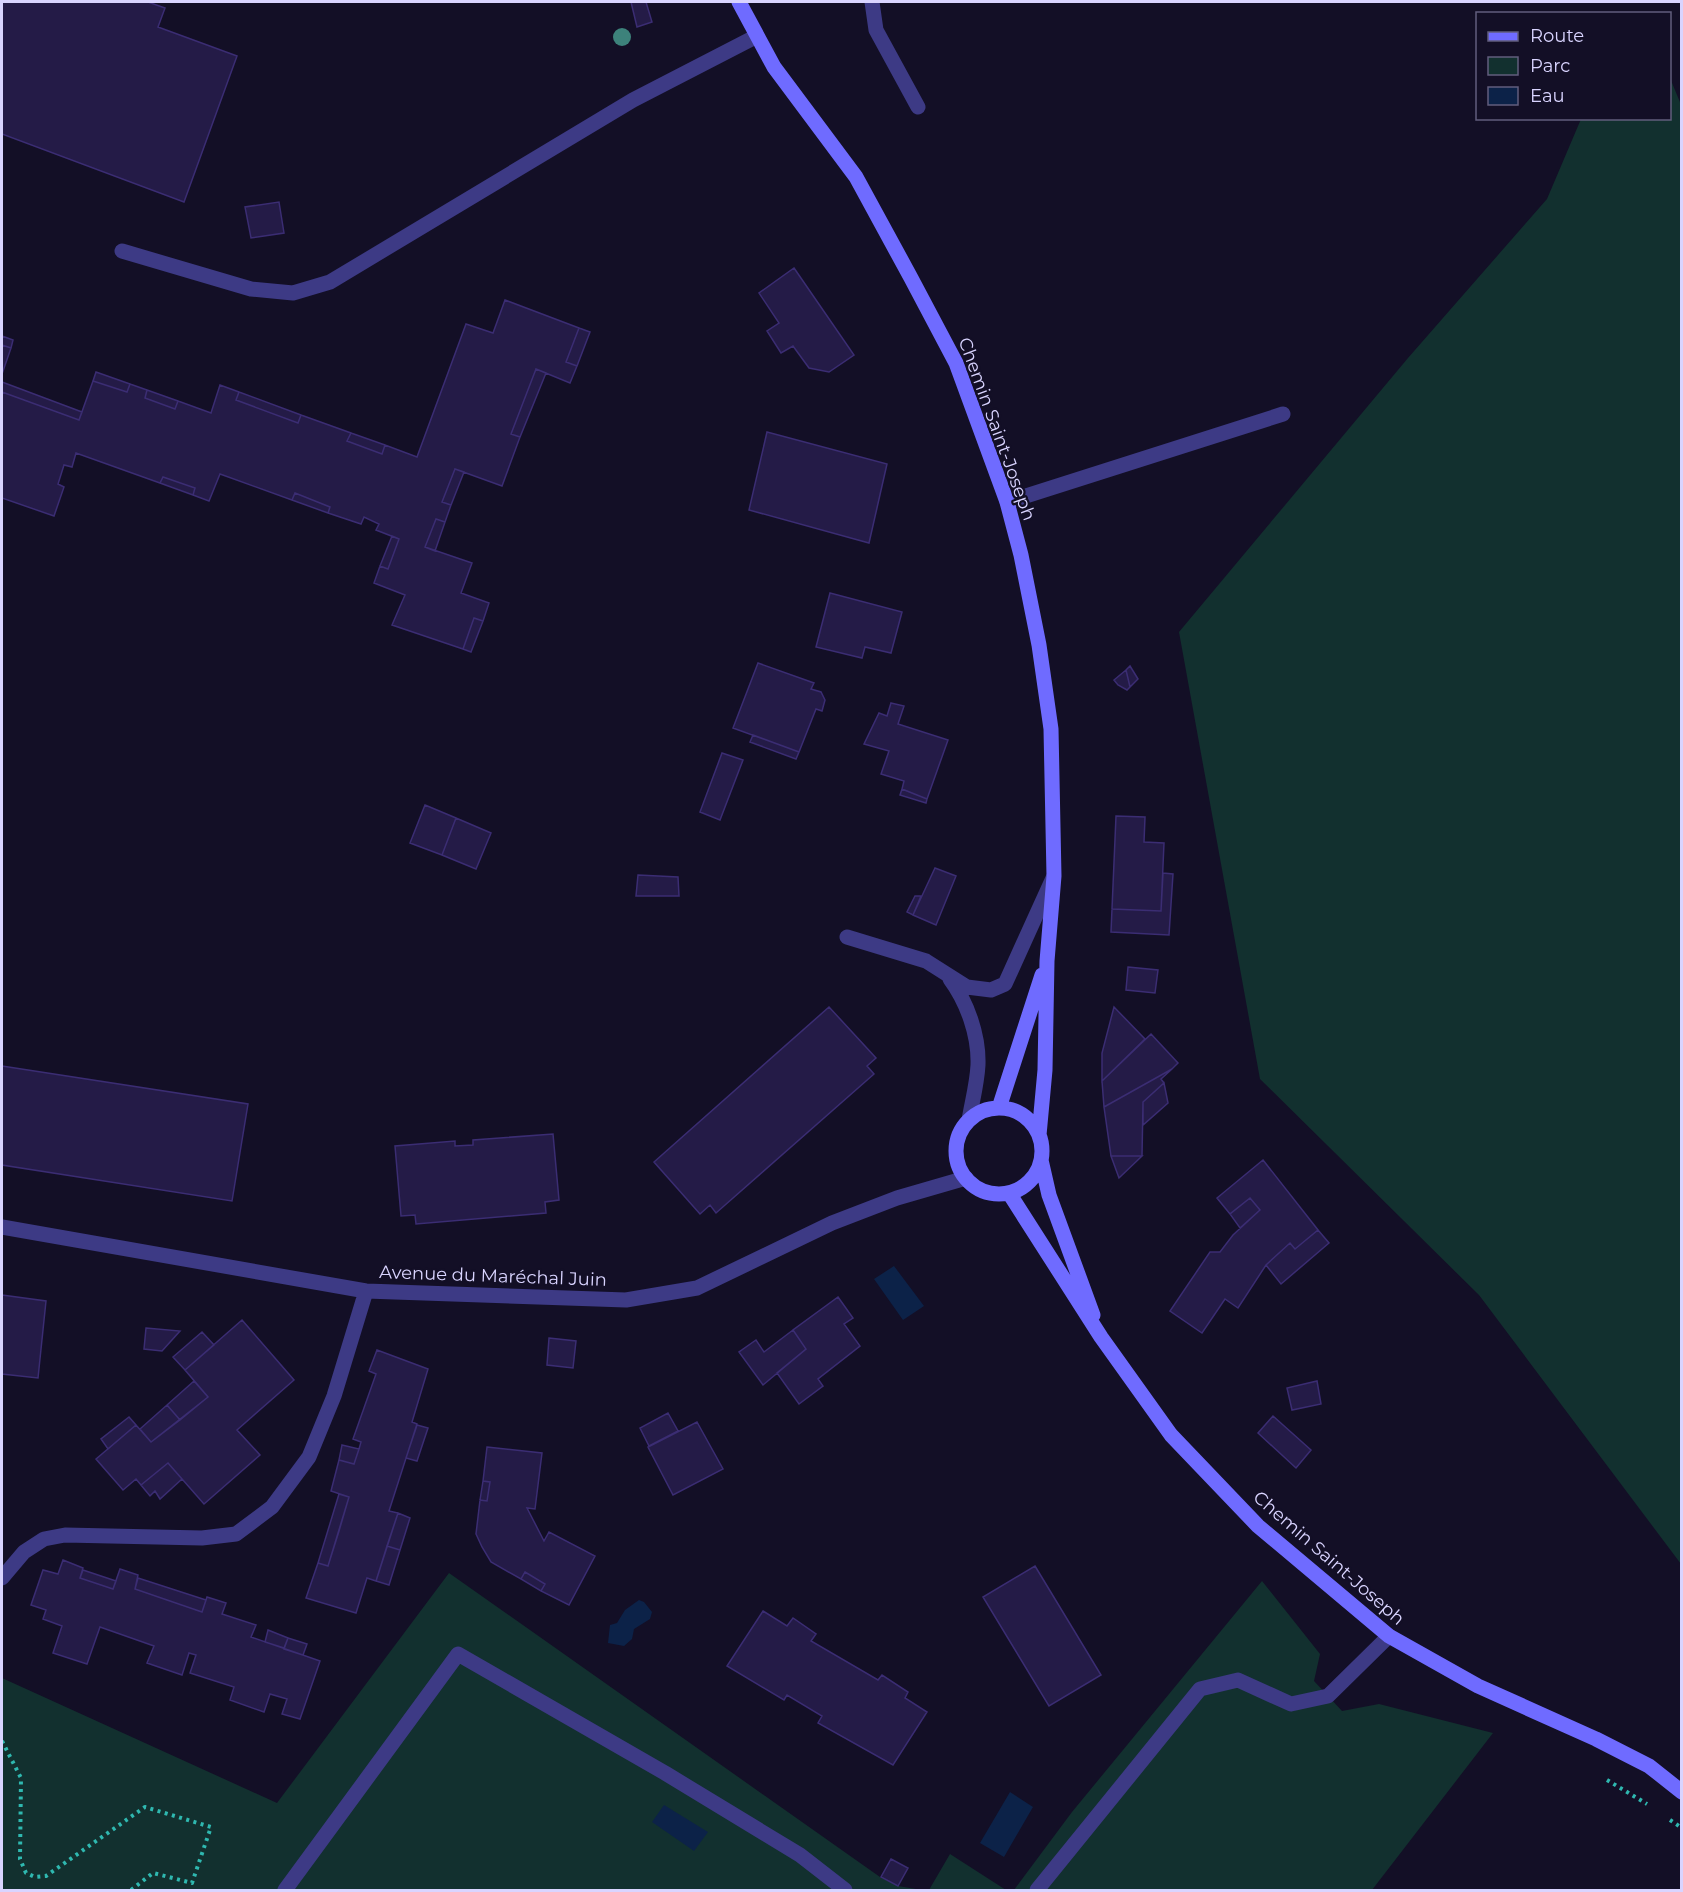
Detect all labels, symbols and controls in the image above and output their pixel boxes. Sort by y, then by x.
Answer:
legend [1476,12,1671,120]
text: Route [1530,25,1584,47]
text: Parc [1530,55,1570,77]
text: Eau [1530,85,1565,107]
street label: Chemin Saint-Joseph [954,334,1040,524]
street label: Avenue du Maréchal Juin [379,1261,607,1291]
street label: Chemin Saint-Joseph [1249,1486,1409,1630]

